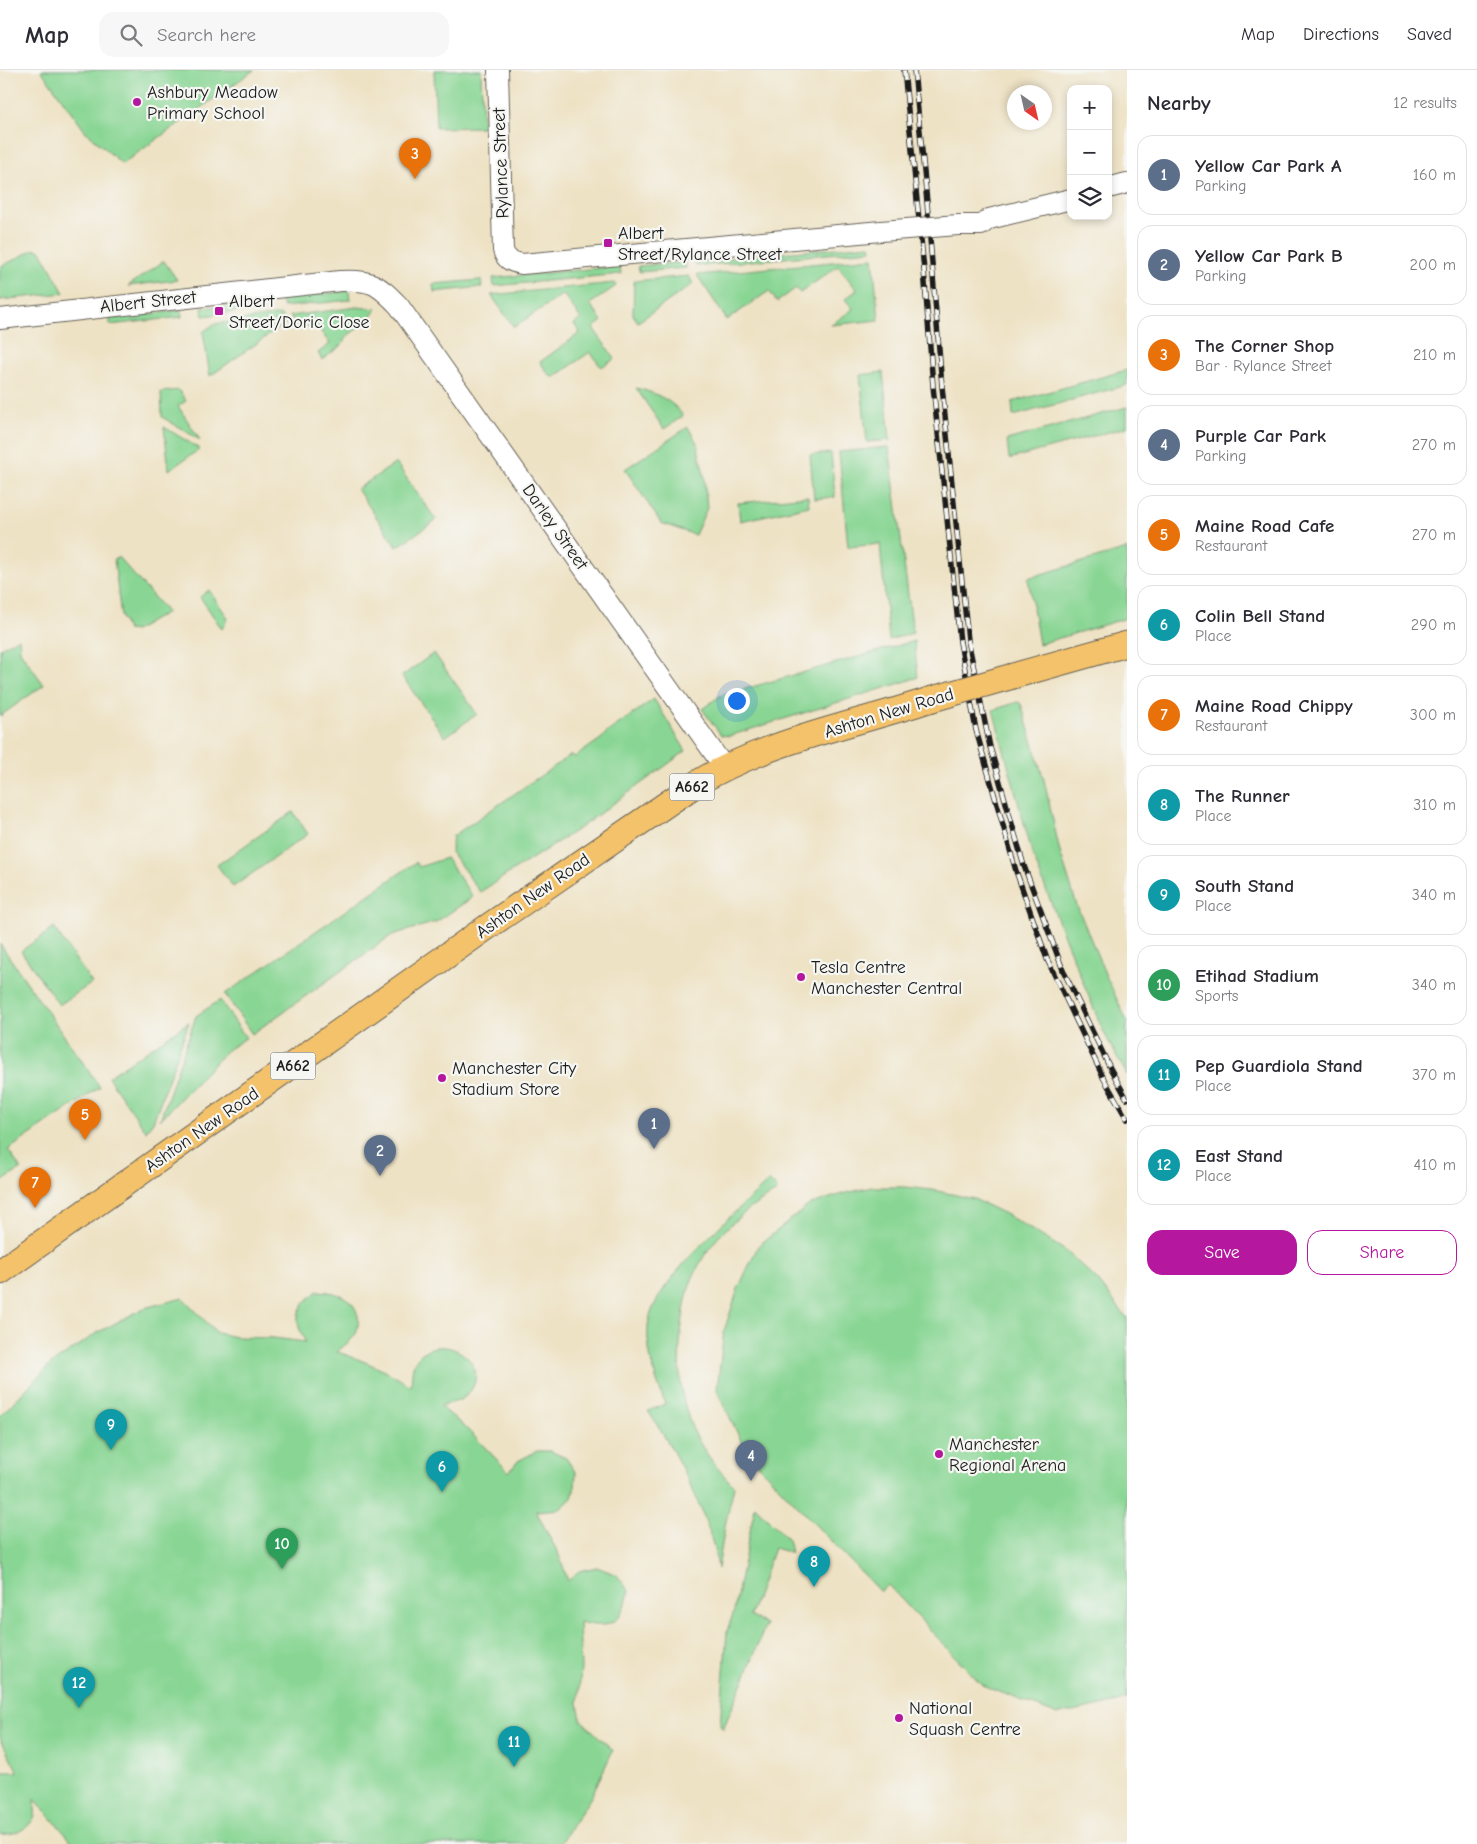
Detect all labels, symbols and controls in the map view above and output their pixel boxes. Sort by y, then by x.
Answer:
search box [99,12,449,57]
text: Map [25,21,69,49]
icon: search [117,21,145,49]
text: Search here [157,24,256,46]
text: Map [1241,24,1275,45]
text: Directions [1303,24,1379,45]
text: Saved [1407,24,1452,45]
place label: Ashbury Meadow Primary School [147,82,278,124]
north arrow [1007,85,1052,130]
map controls [1067,85,1112,220]
button: + [1067,85,1112,130]
text: Nearby [1147,91,1211,115]
text: 12 results [1393,94,1457,112]
marker: Ashbury Meadow Primary School [131,96,143,108]
street label: Rylance Street [489,106,513,219]
button: − [1067,130,1112,175]
pin: 3 [399,138,431,179]
text: Yellow Car Park A [1195,155,1341,177]
text: 1 [1161,166,1167,184]
text: 160 m [1413,166,1456,184]
button: layers [1067,175,1112,220]
text: Parking [1195,177,1247,195]
place label: Albert Street/Rylance Street [618,223,783,265]
marker: Albert Street/Rylance Street [602,237,614,249]
text: Yellow Car Park B [1195,245,1343,267]
text: 2 [1160,256,1168,274]
text: 200 m [1410,256,1456,274]
text: Parking [1195,267,1247,285]
street label: Albert Street [99,286,198,317]
place label: Albert Street/Doric Close [229,291,370,333]
marker: Albert Street/Doric Close [213,305,225,317]
text: The Corner Shop [1195,335,1334,357]
text: 3 [1160,346,1168,364]
text: 210 m [1413,346,1456,364]
text: Bar · Rylance Street [1195,357,1331,375]
text: Purple Car Park [1195,425,1326,447]
text: 4 [1160,436,1168,454]
text: 270 m [1412,436,1456,454]
text: Parking [1195,447,1247,465]
street label: Darley Street [518,480,593,575]
text: Maine Road Cafe [1195,515,1334,537]
text: 5 [1160,526,1168,544]
text: 270 m [1412,526,1456,544]
text: Restaurant [1195,537,1267,555]
text: Colin Bell Stand [1195,605,1325,627]
text: 6 [1160,616,1168,634]
text: 290 m [1411,616,1456,634]
text: Place [1195,627,1231,645]
street label: Ashton New Road [822,683,956,743]
your location [724,688,750,714]
text: Maine Road Chippy [1195,695,1353,717]
text: 7 [1160,706,1168,724]
text: 300 m [1410,706,1456,724]
text: Restaurant [1195,717,1267,735]
road number: A662 [670,774,714,800]
text: The Runner [1195,785,1290,807]
text: 8 [1160,796,1168,814]
text: 310 m [1413,796,1456,814]
text: Place [1195,807,1231,825]
street label: Ashton New Road [472,849,594,943]
text: South Stand [1195,875,1294,897]
text: 9 [1160,886,1168,904]
text: 340 m [1412,886,1456,904]
text: Place [1195,897,1231,915]
place label: Tesla Centre Manchester Central [811,957,962,999]
text: Etihad Stadium [1195,965,1319,987]
marker: Tesla Centre Manchester Central [795,971,807,983]
text: 10 [1156,976,1172,994]
text: 340 m [1412,976,1456,994]
text: Sports [1195,987,1238,1005]
road number: A662 [270,1052,316,1079]
text: Pep Guardiola Stand [1195,1055,1363,1077]
place label: Manchester City Stadium Store [452,1058,577,1100]
text: 11 [1158,1066,1170,1084]
text: 370 m [1412,1066,1456,1084]
marker: Manchester City Stadium Store [436,1072,448,1084]
text: Place [1195,1077,1231,1095]
street label: Ashton New Road [141,1083,263,1177]
pin: 5 [69,1099,101,1140]
pin: 1 [638,1108,670,1149]
pin: 2 [364,1135,396,1176]
text: East Stand [1195,1145,1283,1167]
text: 12 [1157,1156,1171,1174]
text: 410 m [1414,1156,1456,1174]
pin: 7 [19,1167,51,1208]
text: Place [1195,1167,1231,1185]
button: Save [1147,1230,1297,1275]
button: Share [1307,1230,1457,1275]
pin: 9 [95,1409,127,1450]
place label: Manchester Regional Arena [949,1434,1066,1476]
pin: 4 [735,1440,767,1481]
marker: Manchester Regional Arena [933,1448,945,1460]
pin: 6 [426,1451,458,1492]
pin: 10 [266,1528,298,1569]
pin: 8 [798,1546,830,1587]
pin: 12 [63,1667,95,1708]
place label: National Squash Centre [909,1698,1021,1740]
marker: National Squash Centre [893,1712,905,1724]
pin: 11 [498,1726,530,1767]

